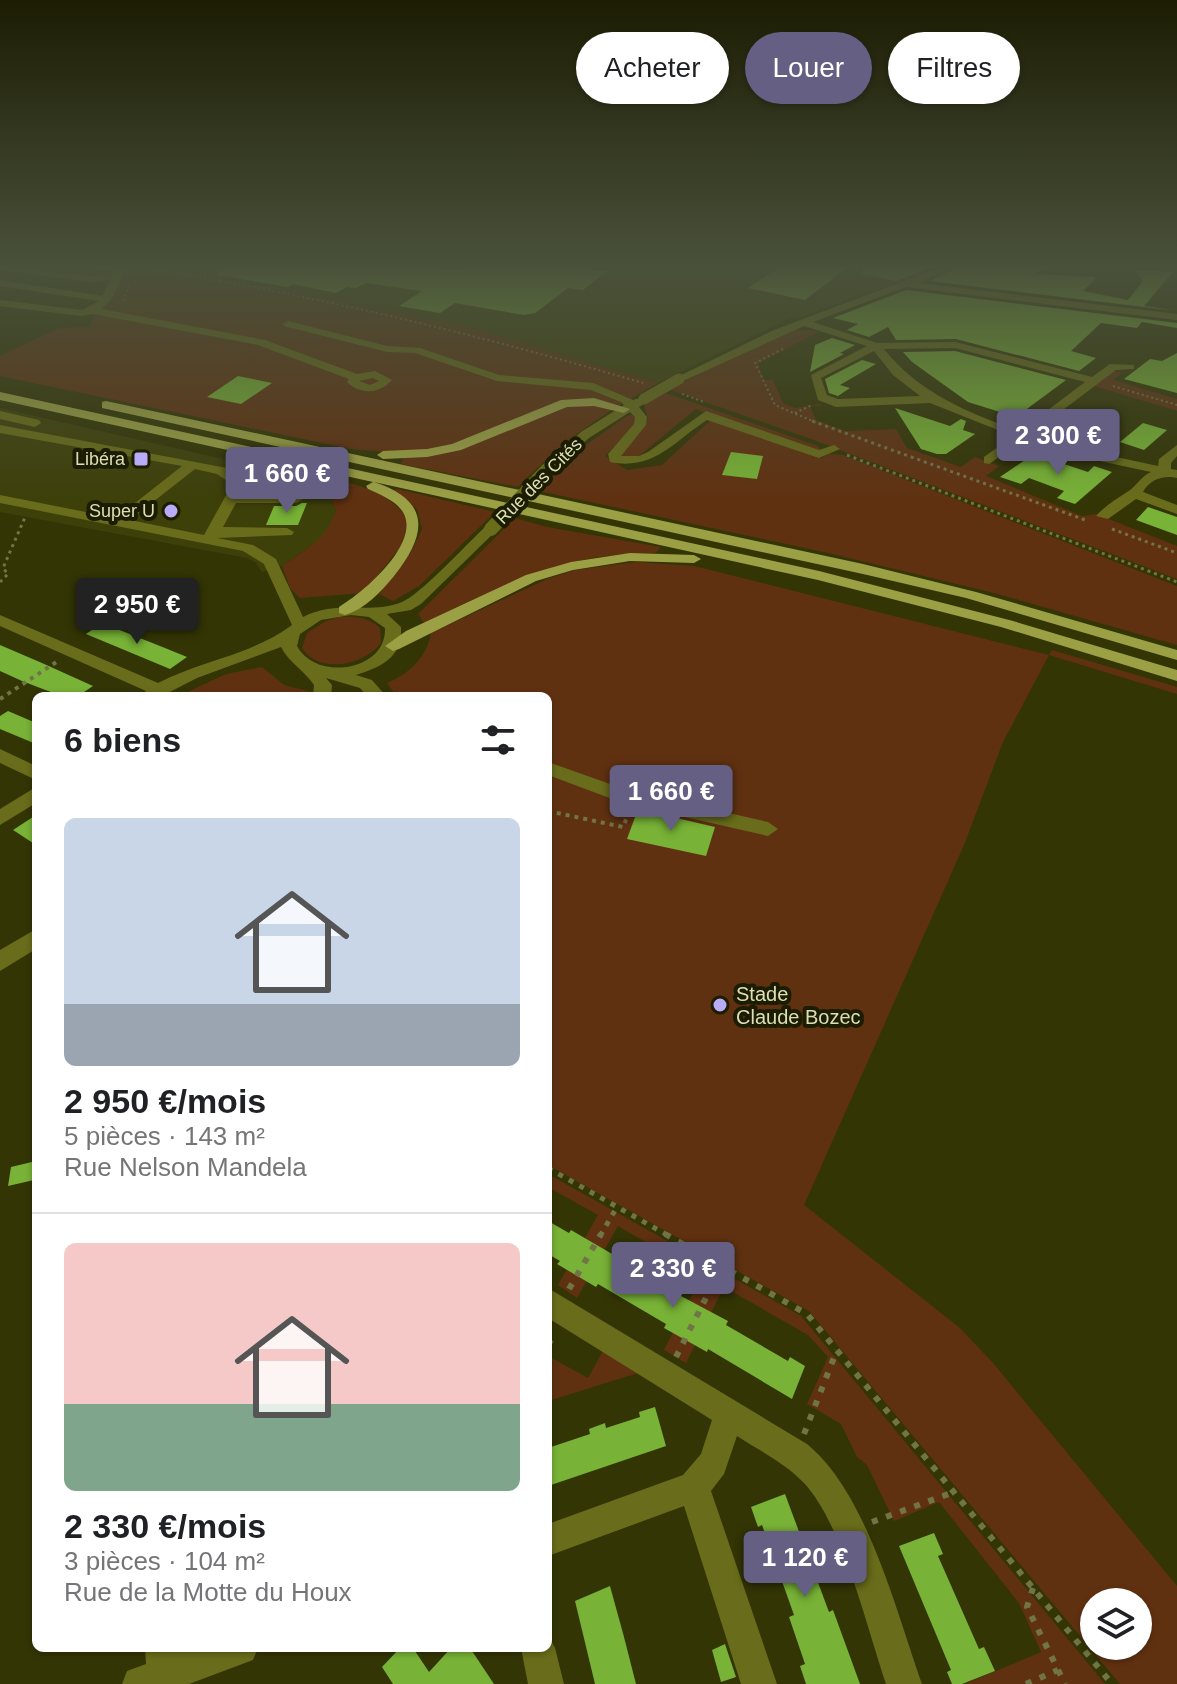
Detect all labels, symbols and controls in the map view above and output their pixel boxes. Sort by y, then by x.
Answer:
chip: Acheter [576,32,729,104]
chip: Louer [745,32,872,104]
chip: Filtres [888,32,1020,104]
pin: 2 300 € [984,409,1132,477]
text: 2 300 € [1015,420,1101,450]
street label: Rue des Cités [492,434,586,528]
pin: 1 660 € [213,447,361,515]
place label: Libéra [75,449,126,469]
marker: Libéra [132,450,150,468]
text: 1 660 € [244,458,330,488]
place label: Super U [89,501,155,521]
marker: Super U [162,502,180,520]
pin: 2 950 € [63,578,211,646]
text: 2 950 € [94,589,180,619]
icon: filters [476,718,520,762]
text: 6 biens [64,721,181,759]
pin: 1 660 € [597,765,745,833]
text: 1 660 € [628,776,714,806]
icon: home [220,870,364,1014]
place label: Stade Claude Bozec [736,983,861,1028]
marker: Stade Claude Bozec [711,996,729,1014]
text: 2 950 €/mois [64,1082,266,1120]
text: 5 pièces · 143 m² [64,1121,265,1151]
text: Rue Nelson Mandela [64,1152,307,1182]
pin: 2 330 € [599,1242,747,1310]
text: 2 330 € [630,1253,716,1283]
icon: home [220,1295,364,1439]
text: 2 330 €/mois [64,1507,266,1545]
pin: 1 120 € [731,1531,879,1599]
text: 1 120 € [762,1542,848,1572]
text: 3 pièces · 104 m² [64,1546,265,1576]
text: Rue de la Motte du Houx [64,1577,352,1607]
map controls [1080,1588,1152,1660]
button: layers [1080,1588,1152,1660]

